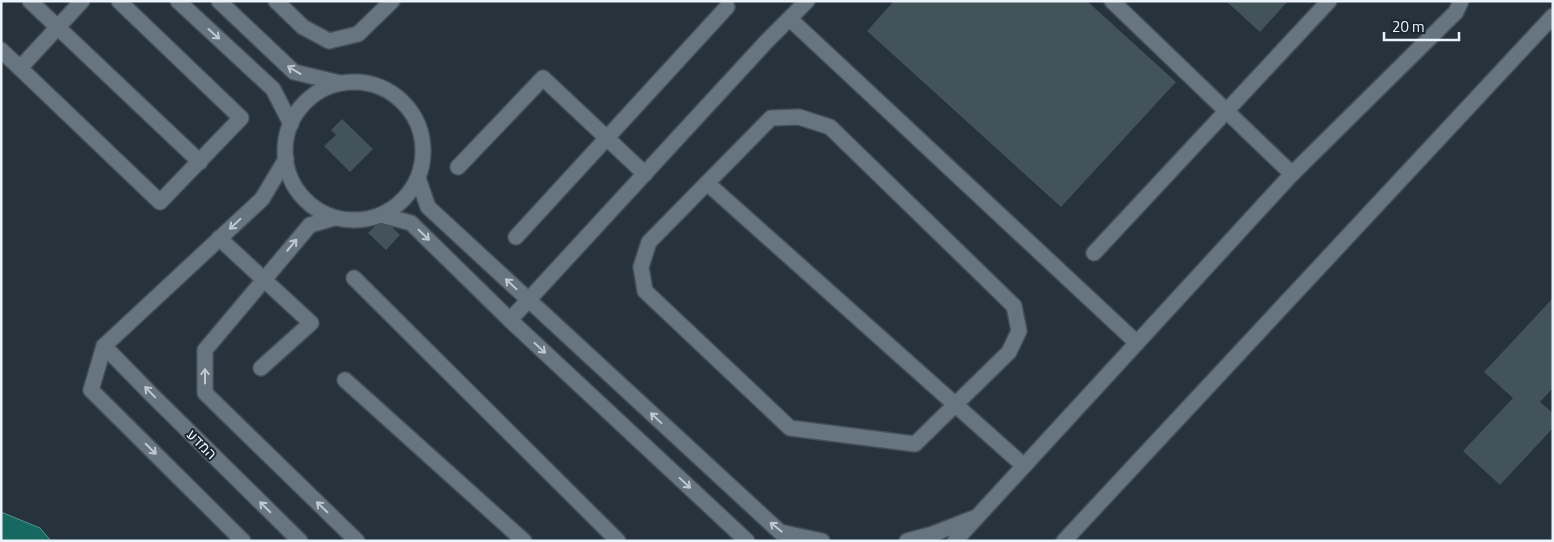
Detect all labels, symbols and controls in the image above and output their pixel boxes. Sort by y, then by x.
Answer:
scale bar [1384,10,1459,42]
text: 20 m [1392,15,1425,38]
one-way arrow [207,28,220,40]
one-way arrow [288,64,302,74]
one-way arrow [229,218,241,230]
one-way arrow [417,229,430,241]
one-way arrow [287,239,298,252]
one-way arrow [504,278,517,290]
one-way arrow [534,342,547,354]
one-way arrow [200,369,210,385]
one-way arrow [144,386,156,399]
one-way arrow [650,412,663,424]
street label: המדע [182,424,222,464]
one-way arrow [144,443,157,455]
one-way arrow [678,477,691,489]
one-way arrow [260,501,272,513]
one-way arrow [316,501,329,513]
one-way arrow [770,522,783,533]

